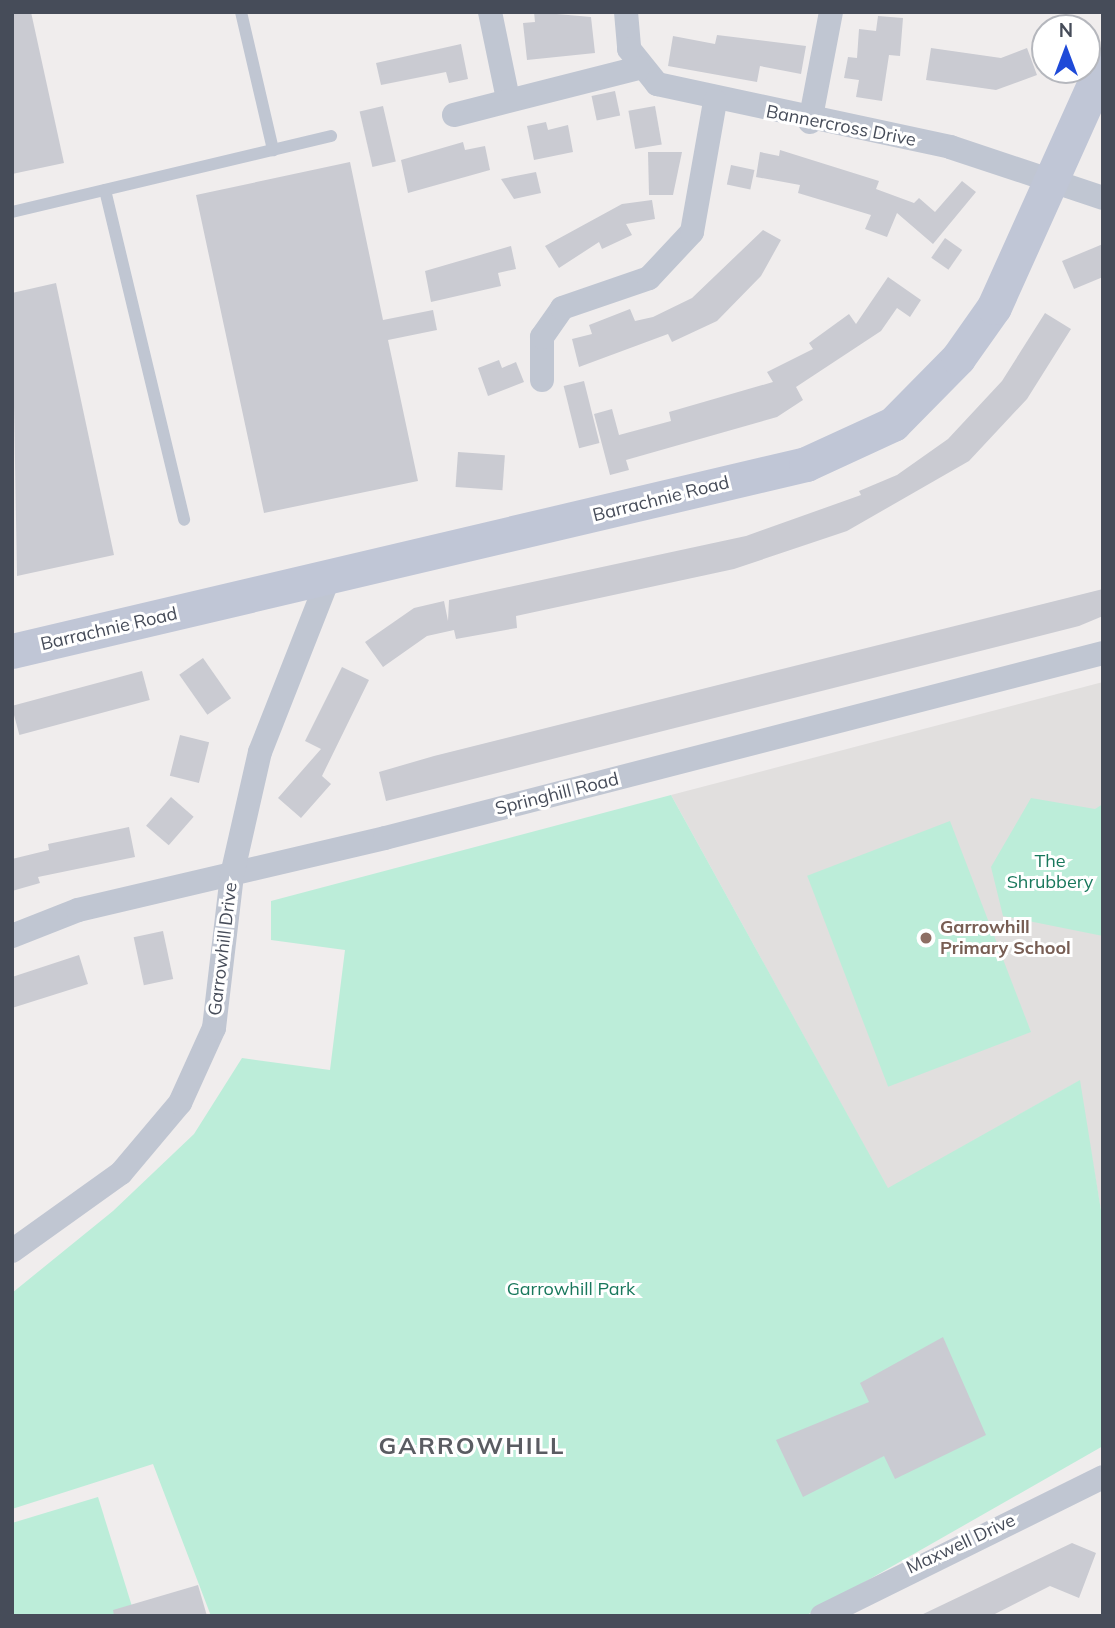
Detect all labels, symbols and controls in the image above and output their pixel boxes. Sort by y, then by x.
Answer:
north arrow [1031,14,1101,84]
text: N [1059,18,1073,42]
street label: Bannercross Drive [764,101,918,151]
street label: Barrachnie Road [591,472,731,526]
street label: Barrachnie Road [38,603,180,655]
street label: Springhill Road [493,768,621,820]
park label: The Shrubbery [1007,851,1093,894]
street label: Garrowhill Drive [204,881,242,1017]
place label: Garrowhill Primary School [940,917,1071,960]
marker: Garrowhill Primary School [918,930,934,946]
park label: Garrowhill Park [507,1278,635,1300]
district label: GARROWHILL [380,1432,564,1460]
street label: Maxwell Drive [903,1509,1019,1579]

